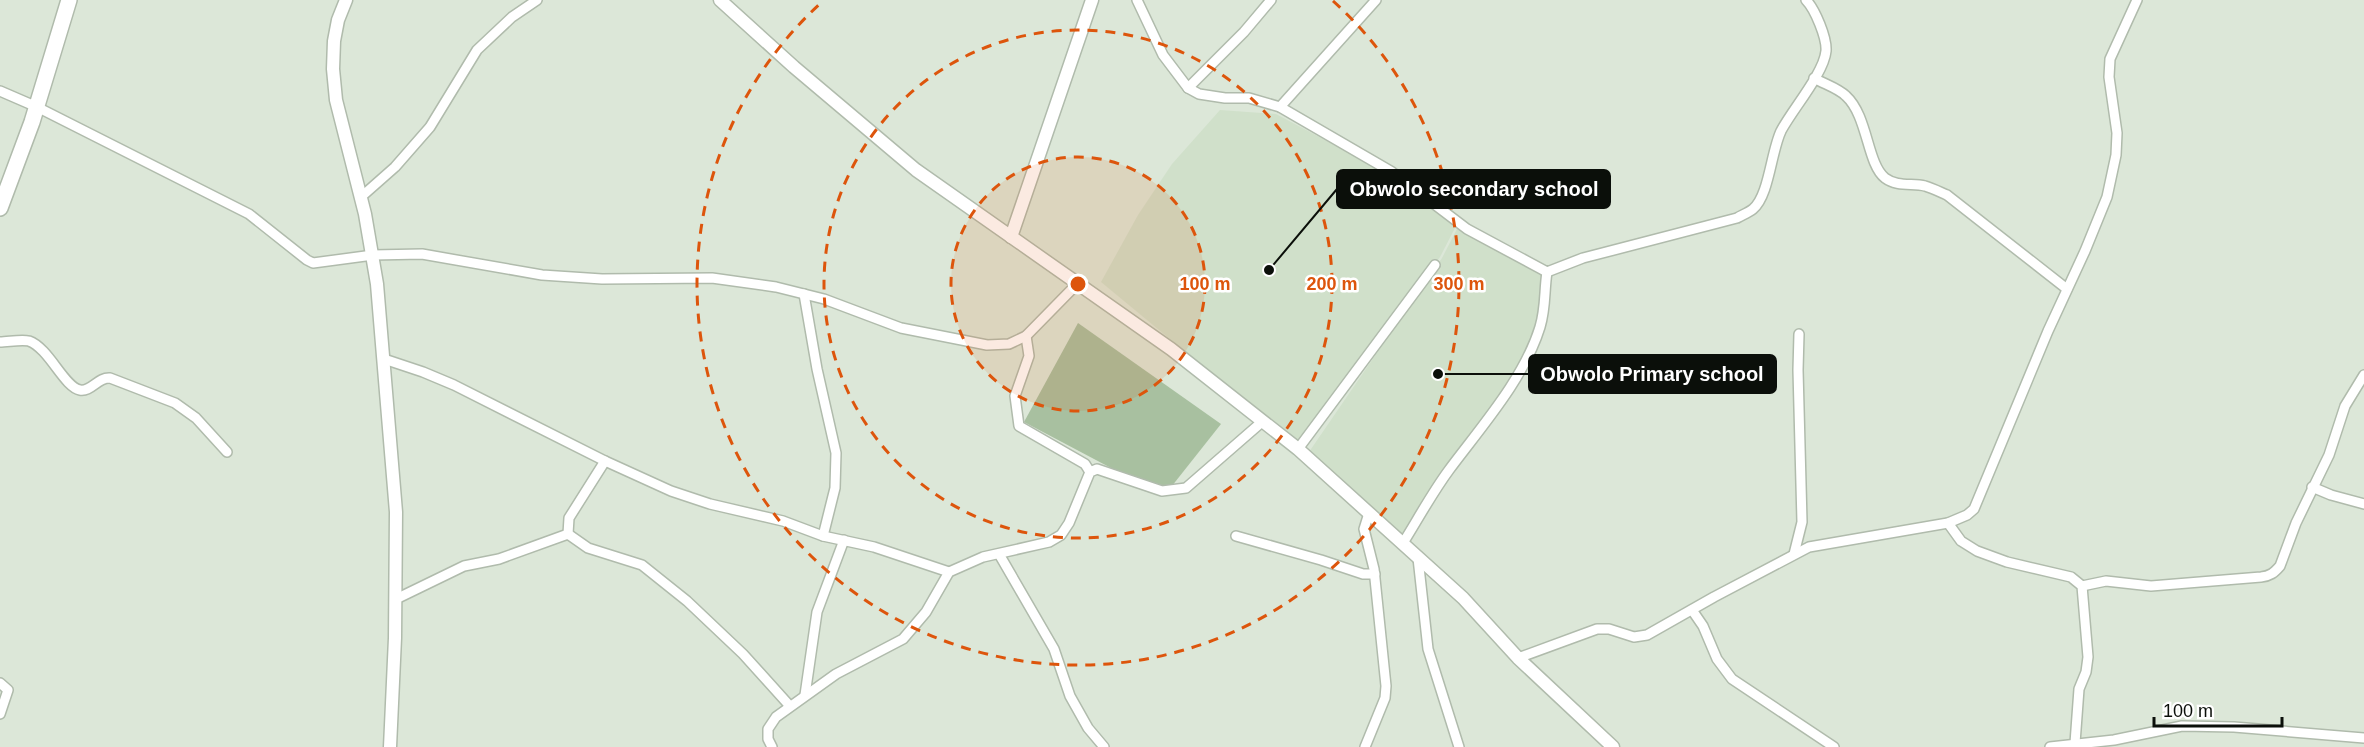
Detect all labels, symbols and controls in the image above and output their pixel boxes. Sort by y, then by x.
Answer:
callout: Obwolo secondary school [1337,170,1610,208]
text: Obwolo secondary school [1350,178,1598,200]
centre of rings [1068,274,1088,294]
text: 100 m [1179,274,1231,294]
text: 200 m [1306,274,1358,294]
text: 300 m [1433,274,1485,294]
callout: Obwolo Primary school [1529,355,1776,393]
text: Obwolo Primary school [1540,363,1764,385]
scale bar [2154,690,2282,728]
text: 100 m [2163,701,2213,721]

